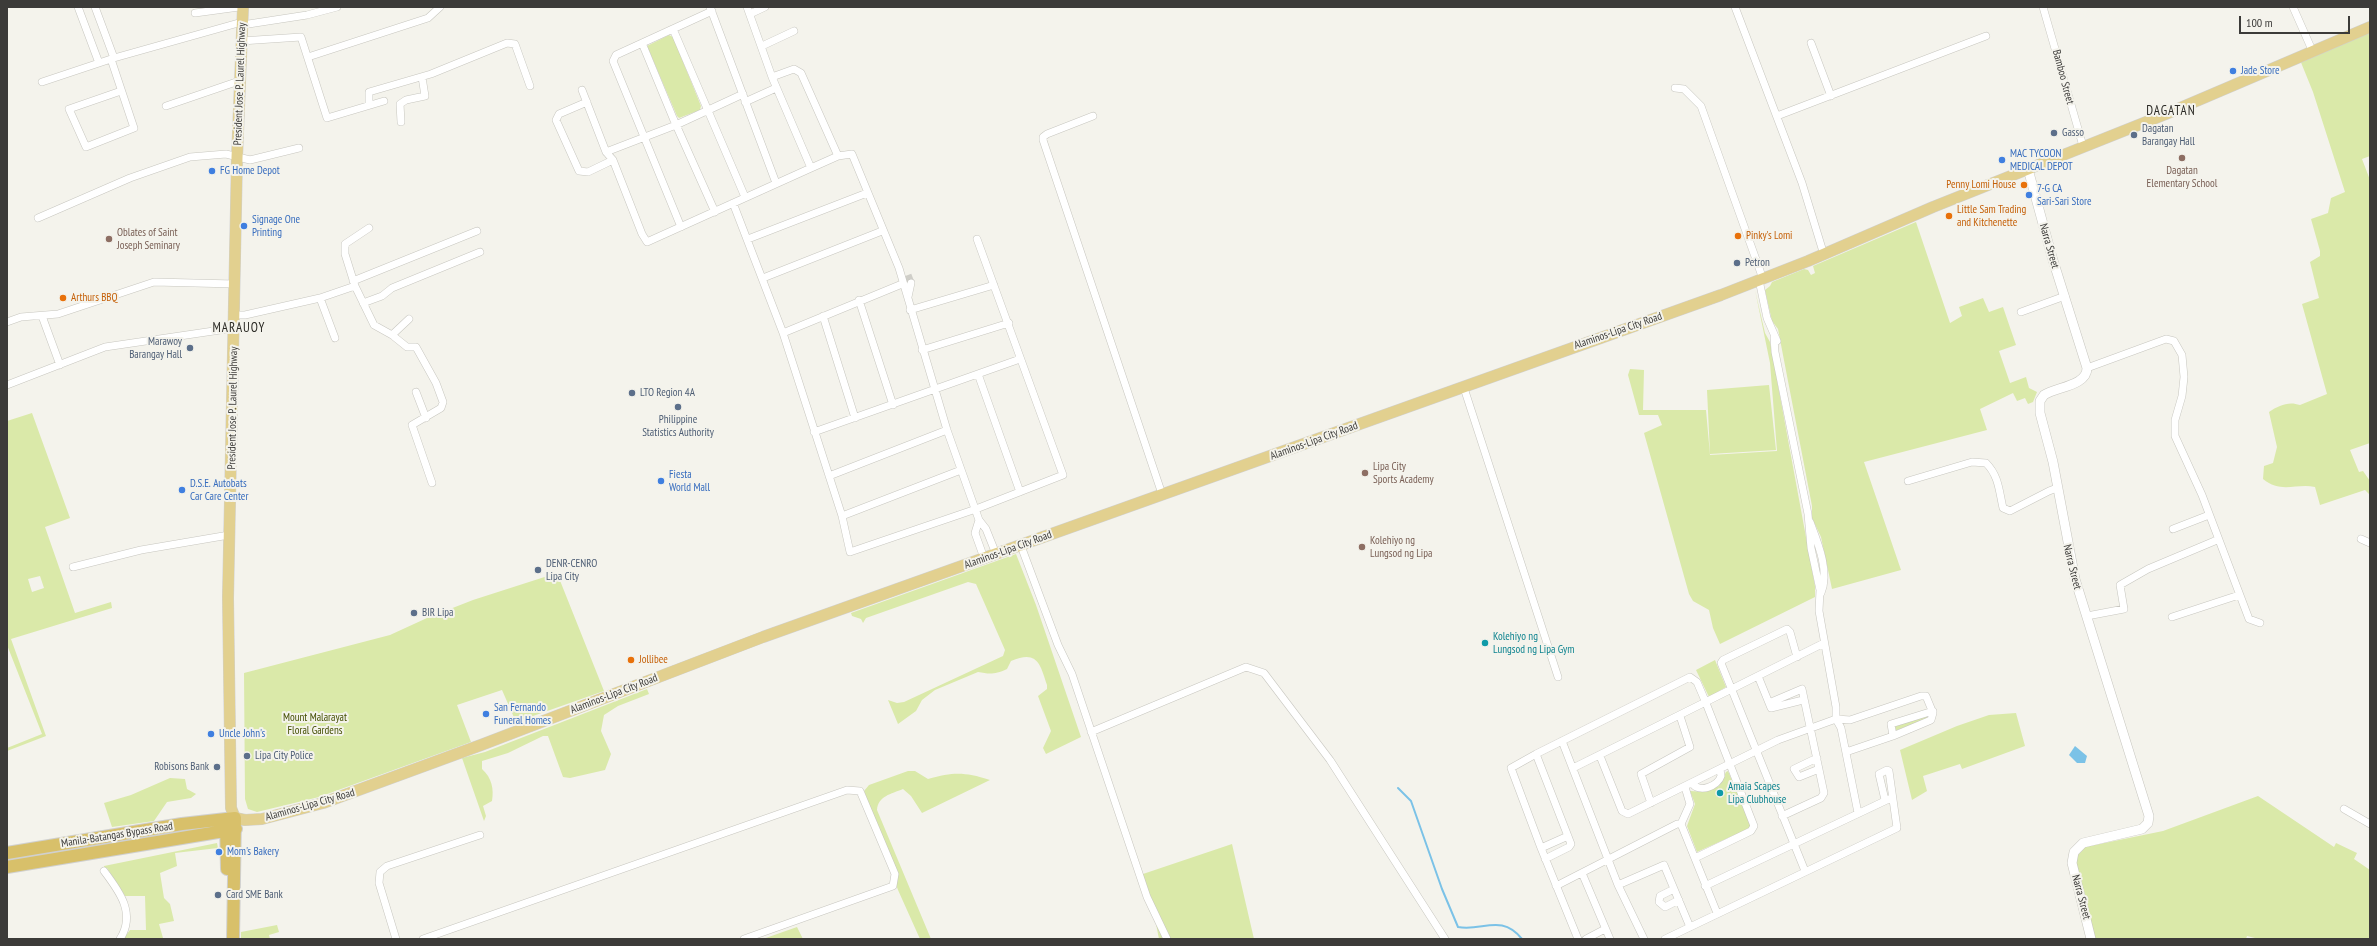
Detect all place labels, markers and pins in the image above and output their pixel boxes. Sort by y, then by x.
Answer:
place label: Jade Store [2241,64,2280,78]
marker: Jade Store [2228,66,2238,76]
place label: Dagatan Barangay Hall [2142,122,2195,148]
place label: Gasso [2062,126,2084,140]
marker: Gasso [2049,128,2059,138]
marker: Dagatan Barangay Hall [2129,130,2139,140]
place label: MAC TYCOON MEDICAL DEPOT [2010,147,2073,173]
marker: Dagatan Elementary School [2177,153,2187,163]
marker: MAC TYCOON MEDICAL DEPOT [1997,155,2007,165]
place label: FG Home Depot [220,164,280,178]
place label: Dagatan Elementary School [2147,164,2217,190]
marker: FG Home Depot [207,166,217,176]
place label: Penny Lomi House [1946,178,2016,192]
marker: Penny Lomi House [2019,180,2029,190]
place label: 7-G CA Sari-Sari Store [2037,182,2092,208]
marker: 7-G CA Sari-Sari Store [2024,190,2034,200]
place label: Little Sam Trading and Kitchenette [1957,203,2026,229]
marker: Little Sam Trading and Kitchenette [1944,211,1954,221]
place label: Signage One Printing [252,213,300,239]
marker: Signage One Printing [239,221,249,231]
place label: Oblates of Saint Joseph Seminary [117,226,180,252]
place label: Pinky's Lomi [1746,229,1792,243]
marker: Pinky's Lomi [1733,231,1743,241]
marker: Oblates of Saint Joseph Seminary [104,234,114,244]
place label: Petron [1745,256,1770,270]
marker: Petron [1732,258,1742,268]
place label: Arthurs BBQ [71,291,118,305]
marker: Arthurs BBQ [58,293,68,303]
place label: Marawoy Barangay Hall [129,335,182,361]
marker: Marawoy Barangay Hall [185,343,195,353]
place label: LTO Region 4A [640,386,695,400]
marker: LTO Region 4A [627,388,637,398]
marker: Philippine Statistics Authority [673,402,683,412]
place label: Philippine Statistics Authority [642,413,714,439]
place label: Lipa City Sports Academy [1373,460,1434,486]
place label: Fiesta World Mall [669,468,710,494]
marker: Lipa City Sports Academy [1360,468,1370,478]
marker: Fiesta World Mall [656,476,666,486]
place label: D.S.E. Autobats Car Care Center [190,477,248,503]
marker: D.S.E. Autobats Car Care Center [177,485,187,495]
place label: Kolehiyo ng Lungsod ng Lipa [1370,534,1432,560]
marker: Kolehiyo ng Lungsod ng Lipa [1357,542,1367,552]
place label: DENR-CENRO Lipa City [546,557,597,583]
marker: DENR-CENRO Lipa City [533,565,543,575]
place label: BIR Lipa [422,606,453,620]
marker: BIR Lipa [409,608,419,618]
place label: Kolehiyo ng Lungsod ng Lipa Gym [1493,630,1574,656]
marker: Kolehiyo ng Lungsod ng Lipa Gym [1480,638,1490,648]
place label: Jollibee [639,653,668,667]
marker: Jollibee [626,655,636,665]
place label: San Fernando Funeral Homes [494,701,551,727]
marker: San Fernando Funeral Homes [481,709,491,719]
place label: Uncle John's [219,727,265,741]
marker: Uncle John's [206,729,216,739]
place label: Lipa City Police [255,749,313,763]
marker: Lipa City Police [242,751,252,761]
place label: Robisons Bank [154,760,209,774]
marker: Robisons Bank [212,762,222,772]
place label: Amaia Scapes Lipa Clubhouse [1728,780,1786,806]
marker: Amaia Scapes Lipa Clubhouse [1715,788,1725,798]
place label: Mom's Bakery [227,845,279,859]
marker: Mom's Bakery [214,847,224,857]
place label: Card SME Bank [226,888,283,902]
marker: Card SME Bank [213,890,223,900]

